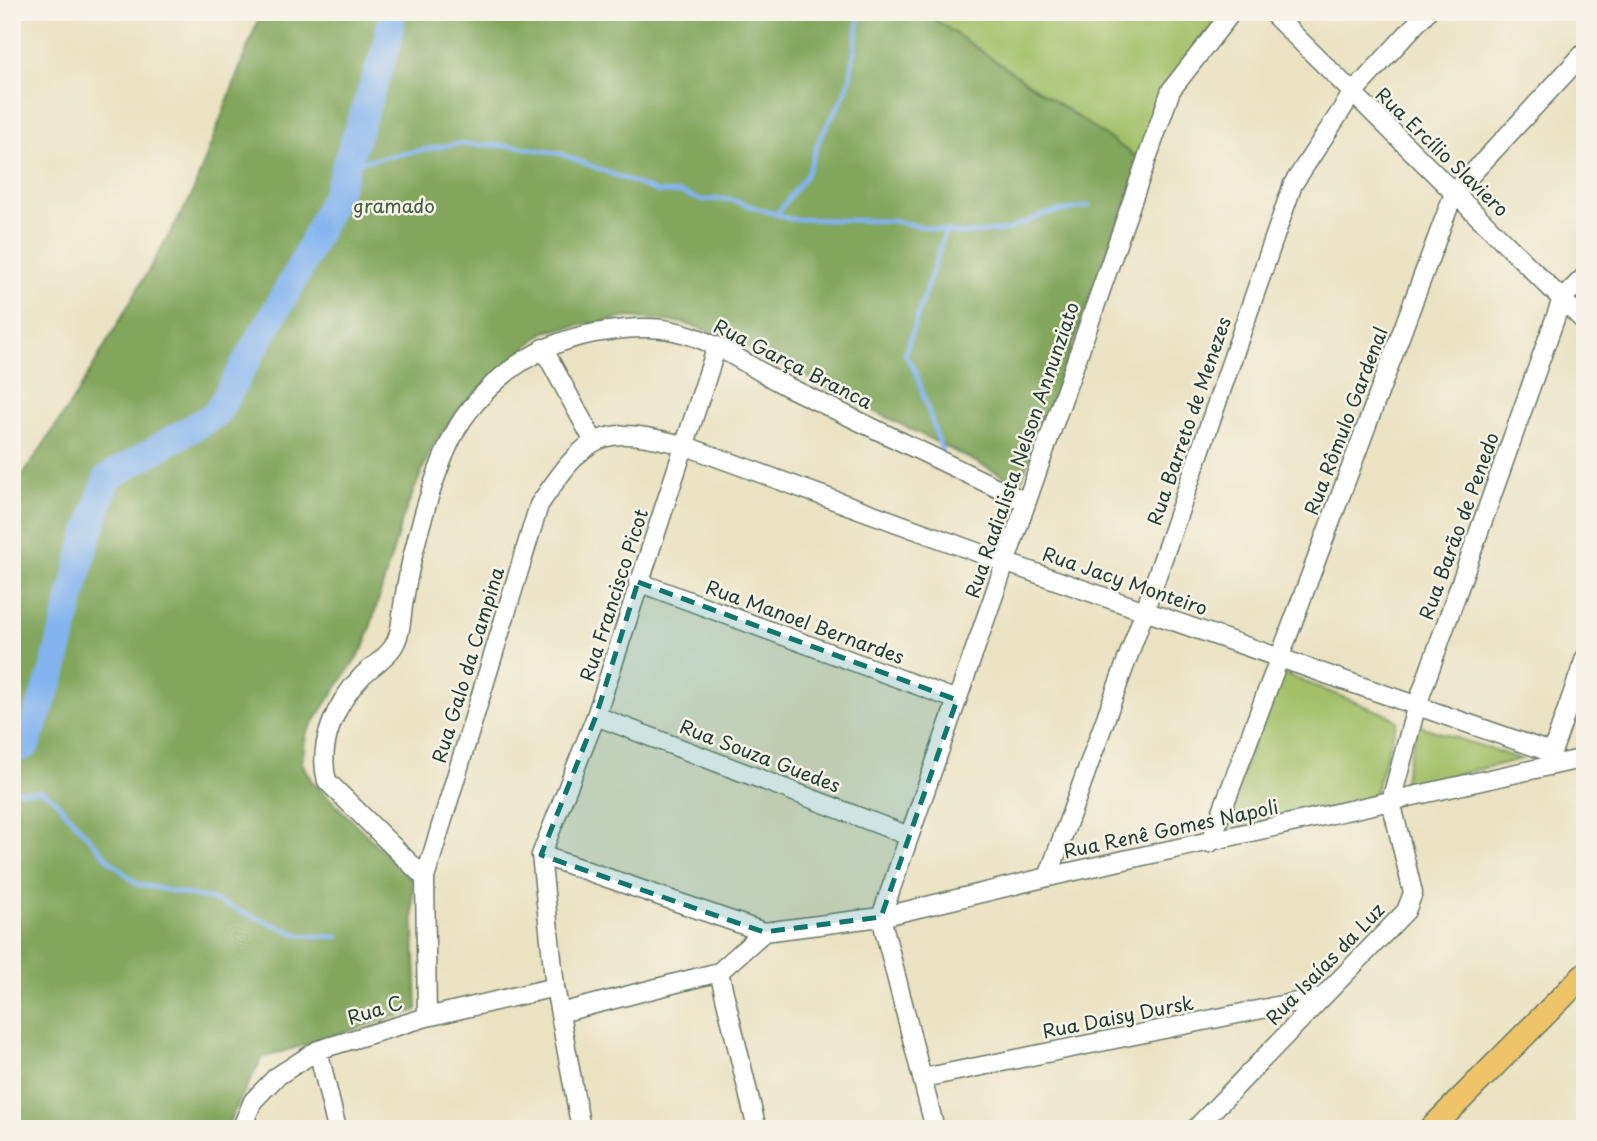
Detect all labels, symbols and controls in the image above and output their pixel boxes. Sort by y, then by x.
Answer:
street label: Rua Ercílio Slaviero [1370,80,1516,222]
park label: gramado [353,191,435,219]
street label: Rua Radialista Nelson Annunziato [957,298,1085,602]
street label: Rua Garça Branca [709,311,878,416]
street label: Rua Barreto de Menezes [1139,313,1237,529]
street label: Rua Rômulo Gardenal [1296,323,1394,519]
street label: Rua Barão de Penedo [1411,428,1505,623]
street label: Rua Francisco Picot [572,505,654,685]
street label: Rua Jacy Monteiro [1039,539,1212,621]
street label: Rua Galo da Campina [424,563,510,766]
street label: Rua Manoel Bernardes [702,572,908,670]
street label: Rua Souza Guedes [676,712,845,799]
street label: Rua Renê Gomes Napoli [1061,792,1281,864]
street label: Rua Isaías da Luz [1259,896,1390,1031]
street label: Rua C [344,987,406,1031]
street label: Rua Daisy Dursk [1040,988,1196,1044]

